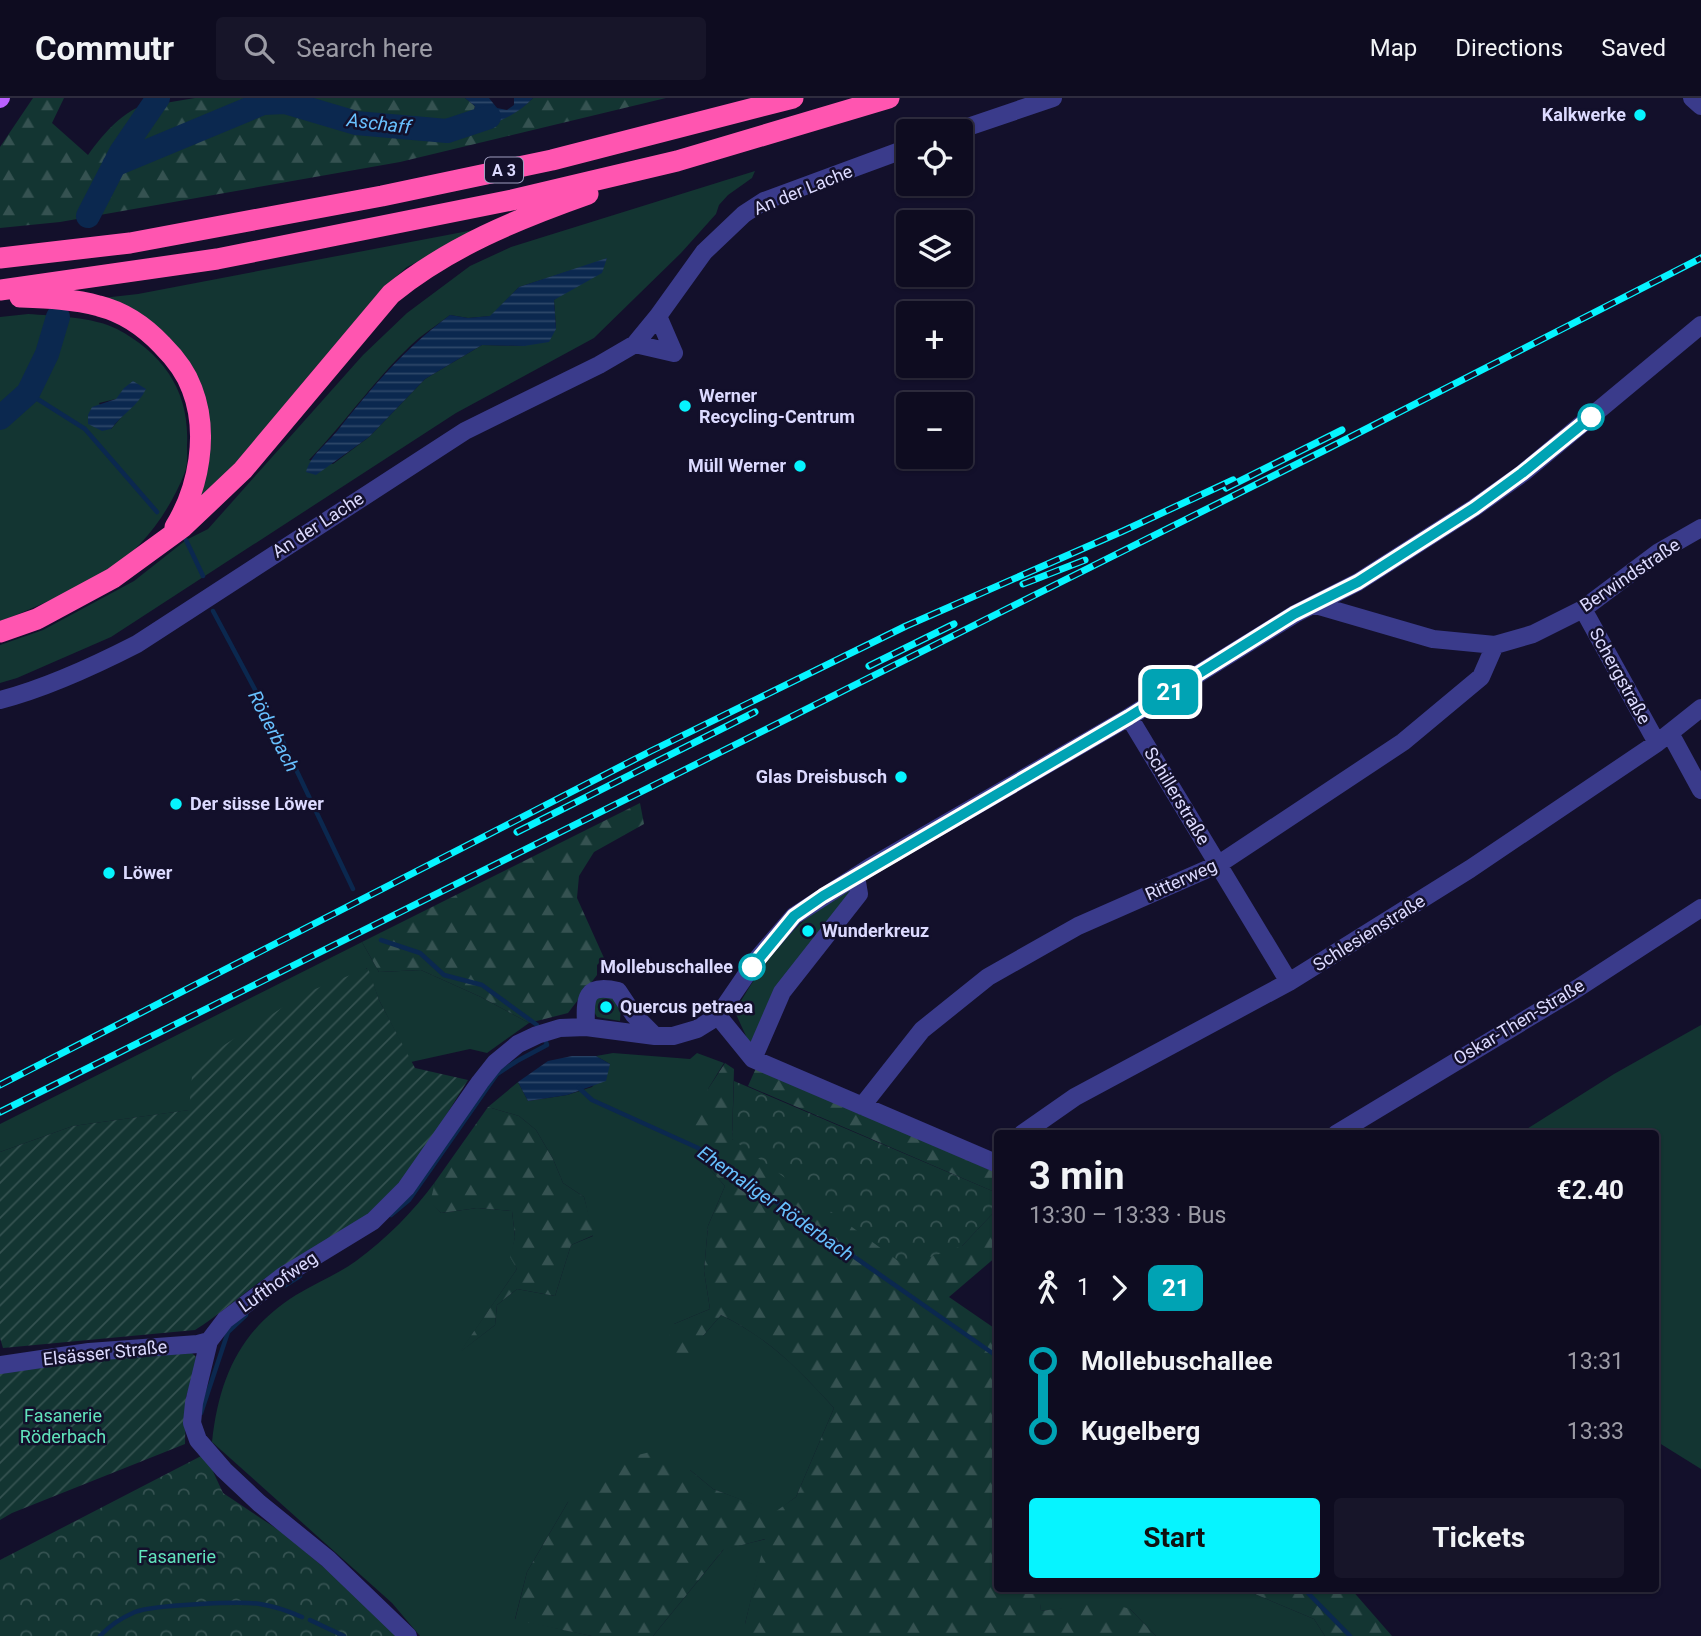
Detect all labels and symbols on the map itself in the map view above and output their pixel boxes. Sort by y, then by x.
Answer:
place label: Kalkwerke [1542,104,1626,125]
marker: Kalkwerke [1632,107,1648,123]
water label: Aschaff [345,108,414,139]
road number: A 3 [485,158,523,183]
street label: An der Lache [750,160,855,219]
place label: Werner Recycling-Centrum [699,385,855,427]
marker: Werner Recycling-Centrum [677,398,693,414]
unlabelled marker [1578,404,1604,430]
place label: Müll Werner [688,455,786,476]
marker: Müll Werner [792,458,808,474]
street label: An der Lache [268,487,367,562]
street label: Berwindstraße [1576,533,1684,616]
street label: Schergstraße [1585,624,1655,727]
line badge: 21 [1138,669,1202,715]
water label: Röderbach [243,687,304,776]
street label: Schillerstraße [1140,743,1215,848]
place label: Glas Dreisbusch [756,766,887,787]
marker: Glas Dreisbusch [893,769,909,785]
place label: Der süsse Löwer [190,793,324,814]
marker: Der süsse Löwer [168,796,184,812]
street label: Ritterweg [1142,854,1220,905]
place label: Löwer [123,862,173,883]
marker: Löwer [101,865,117,881]
street label: Schlesienstraße [1309,890,1429,975]
place label: Wunderkreuz [822,920,929,941]
marker: Wunderkreuz [800,923,816,939]
marker: Mollebuschallee [739,954,765,980]
place label: Mollebuschallee [600,956,733,977]
street label: Oskar-Then-Straße [1449,974,1588,1069]
place label: Quercus petraea [620,996,753,1017]
marker: Quercus petraea [598,999,614,1015]
water label: Ehemaliger Röderbach [693,1141,858,1266]
street label: Lufthofweg [234,1247,321,1316]
street label: Elsässer Straße [42,1336,168,1369]
park label: Fasanerie Röderbach [20,1405,106,1447]
park label: Fasanerie [138,1546,216,1567]

